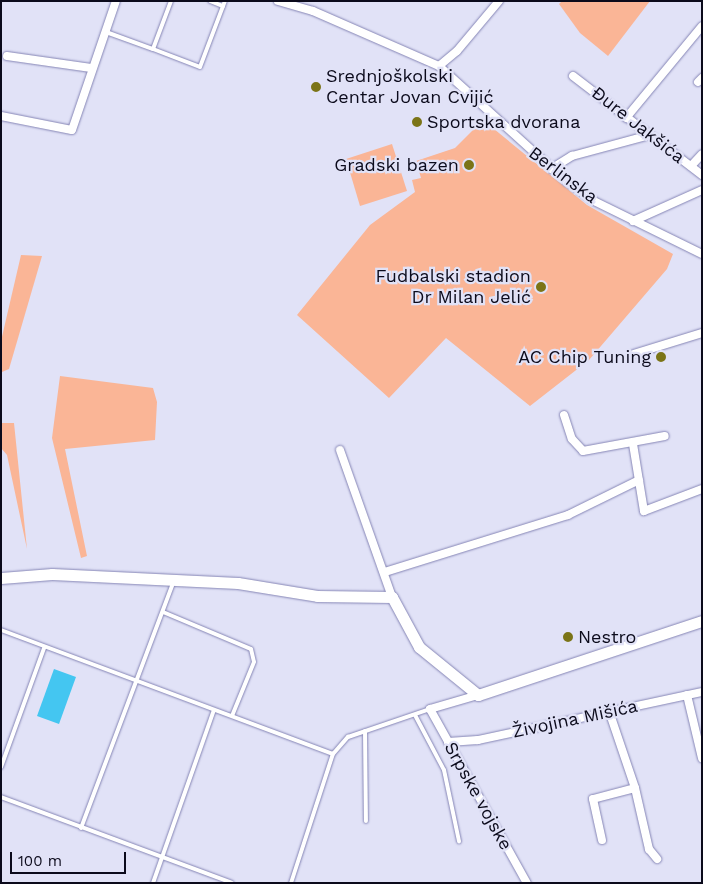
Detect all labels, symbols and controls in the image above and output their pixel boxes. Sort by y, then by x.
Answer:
place label: Srednjoškolski Centar Jovan Cvijić [326,66,495,108]
marker: Srednjoškolski Centar Jovan Cvijić [310,81,322,93]
street label: Đure Jakšića [587,82,689,168]
place label: Sportska dvorana [427,111,581,133]
marker: Sportska dvorana [411,116,423,128]
street label: Berlinska [524,142,602,208]
place label: Gradski bazen [334,154,459,176]
marker: Gradski bazen [463,159,475,171]
place label: Fudbalski stadion Dr Milan Jelić [376,266,531,308]
marker: Fudbalski stadion Dr Milan Jelić [535,281,547,293]
place label: AC Chip Tuning [518,346,651,368]
marker: AC Chip Tuning [655,351,667,363]
place label: Nestro [578,626,636,648]
marker: Nestro [562,631,574,643]
street label: Živojina Mišića [510,695,640,743]
street label: Srpske vojske [439,738,517,854]
scale bar [12,842,129,874]
text: 100 m [18,852,62,870]

